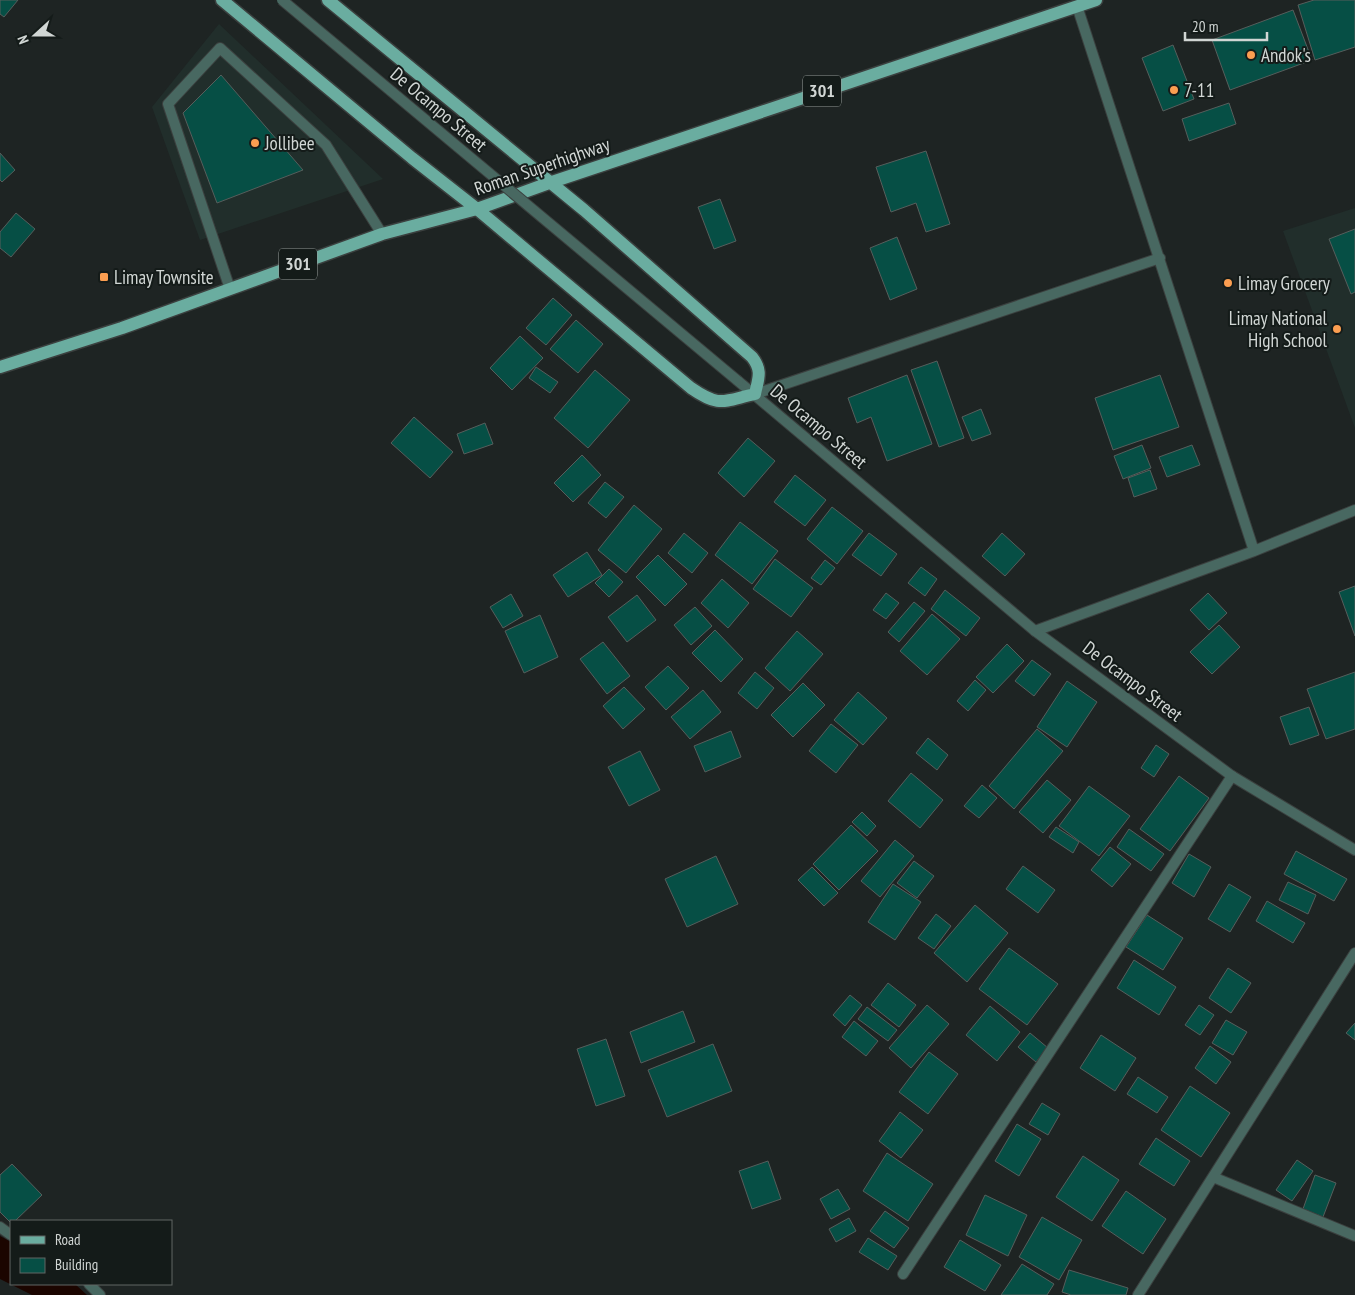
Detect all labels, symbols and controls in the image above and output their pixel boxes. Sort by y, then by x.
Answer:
north arrow [10,10,60,60]
scale bar [1185,10,1268,42]
text: 20 m [1192,17,1218,36]
text: N [13,33,33,46]
place label: Andok's [1261,43,1311,67]
marker: Andok's [1245,49,1257,61]
street label: De Ocampo Street [386,62,493,157]
road number: 301 [803,76,841,106]
place label: 7-11 [1184,78,1214,102]
marker: 7-11 [1168,84,1180,96]
place label: Jollibee [264,131,315,155]
street label: Roman Superhighway [471,131,614,200]
marker: Jollibee [249,137,261,149]
road number: 301 [279,248,317,280]
place label: Limay Townsite [114,265,214,289]
marker: Limay Townsite [98,271,110,283]
place label: Limay Grocery [1238,271,1331,295]
marker: Limay Grocery [1222,277,1234,289]
place label: Limay National High School [1229,306,1328,352]
marker: Limay National High School [1331,323,1343,335]
street label: De Ocampo Street [766,379,873,474]
street label: De Ocampo Street [1078,636,1188,727]
legend [10,1220,172,1285]
text: Road [55,1230,81,1249]
text: Building [55,1255,98,1274]

